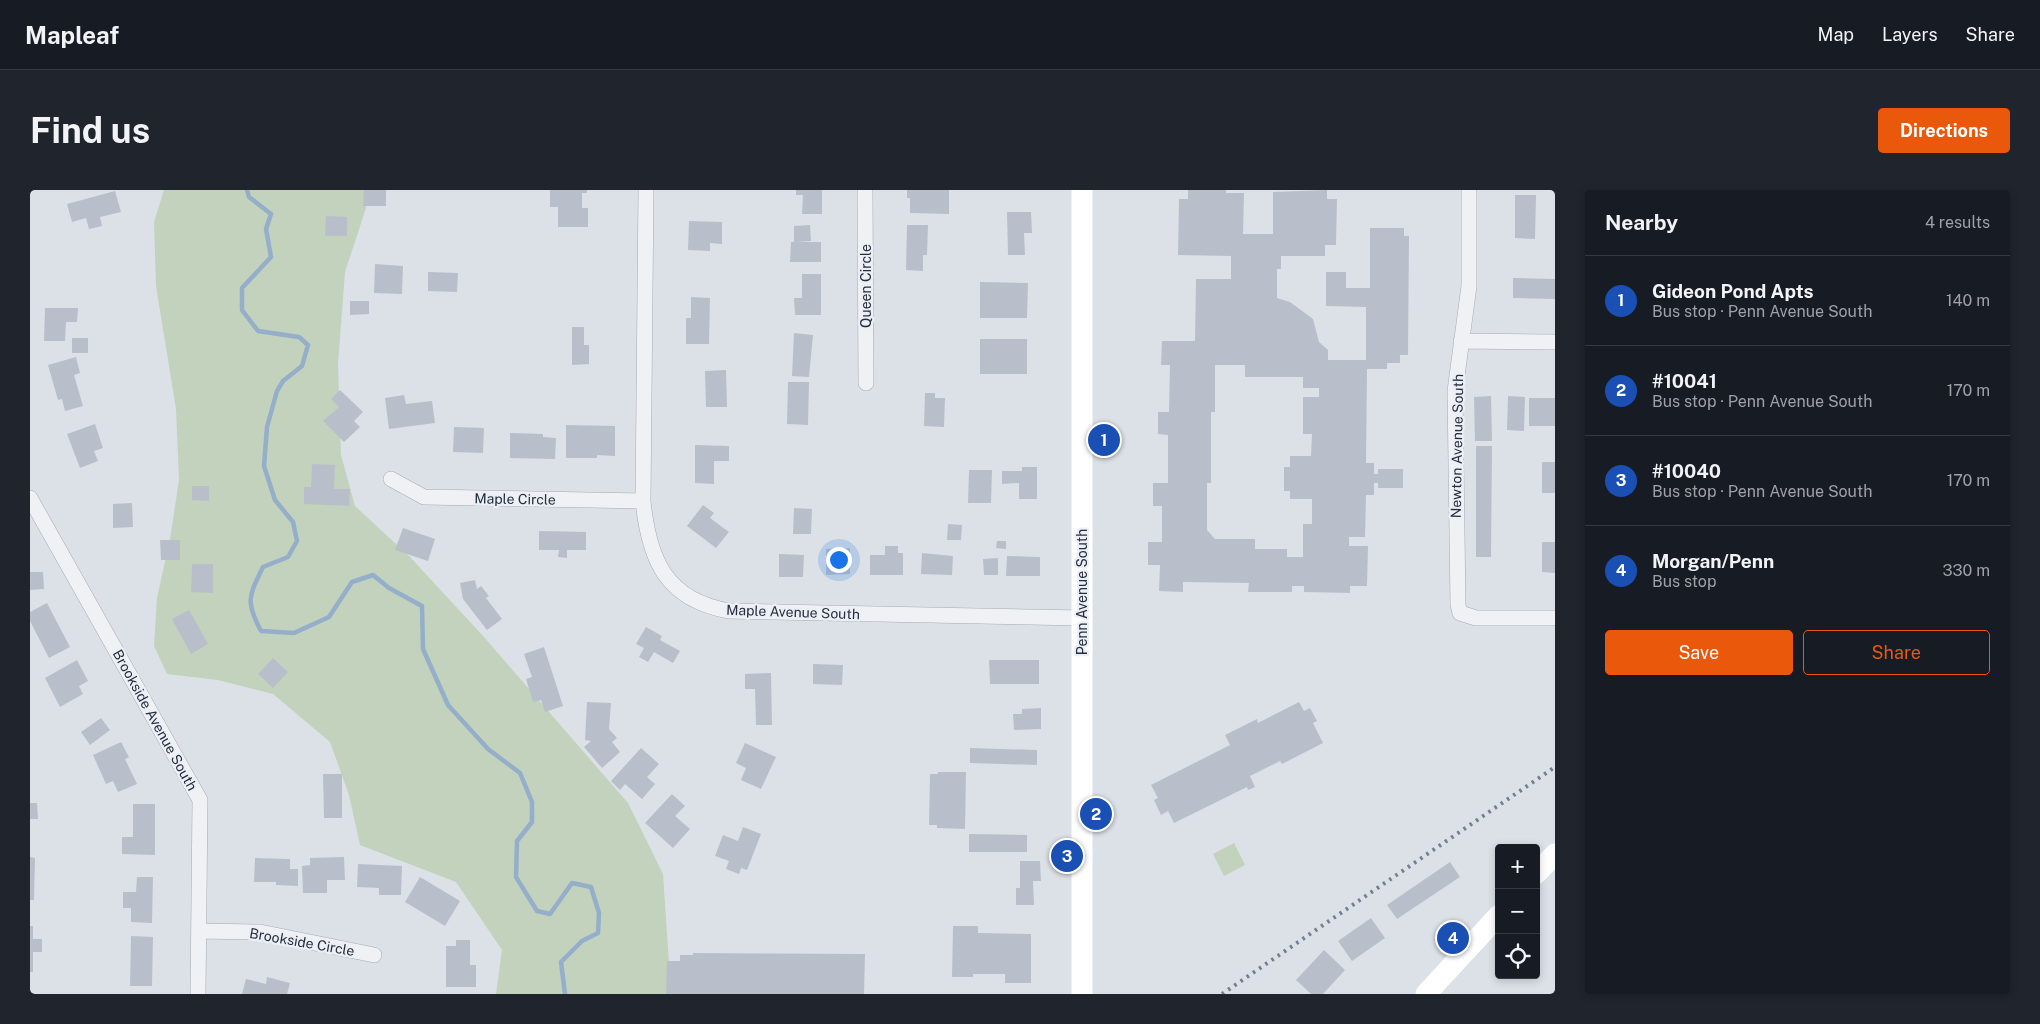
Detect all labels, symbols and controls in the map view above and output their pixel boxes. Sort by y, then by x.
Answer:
text: Mapleaf [25,21,119,49]
text: Map [1818,24,1854,45]
text: Layers [1882,24,1938,45]
text: Share [1966,24,2015,45]
button: Directions [1878,108,2010,153]
text: Find us [30,110,150,151]
text: Nearby [1605,210,1678,235]
text: 4 results [1925,213,1990,232]
street label: Queen Circle [858,244,874,328]
text: Gideon Pond Apts [1652,280,1814,302]
text: 1 [1618,291,1624,310]
text: 140 m [1946,291,1990,310]
text: Bus stop · Penn Avenue South [1652,302,1872,321]
text: #10041 [1652,370,1717,392]
street label: Newton Avenue South [1448,374,1466,518]
text: 2 [1616,381,1626,400]
text: 170 m [1947,381,1990,400]
text: Bus stop · Penn Avenue South [1652,392,1872,411]
pin: 1 [1088,421,1120,459]
text: #10040 [1652,460,1721,482]
text: 3 [1616,471,1626,490]
text: 170 m [1947,471,1990,490]
text: Bus stop · Penn Avenue South [1652,482,1872,501]
street label: Maple Circle [474,490,556,508]
street label: Penn Avenue South [1074,529,1090,655]
your location [826,547,852,573]
text: Morgan/Penn [1652,550,1774,572]
text: 4 [1616,561,1626,580]
text: 330 m [1943,561,1990,580]
text: Bus stop [1652,572,1716,591]
street label: Maple Avenue South [726,602,860,622]
button: Save [1605,630,1793,675]
button: Share [1803,630,1990,675]
street label: Brookside Avenue South [110,647,200,793]
pin: 2 [1080,795,1112,833]
pin: 3 [1051,837,1083,875]
map controls [1495,844,1540,979]
button: + [1495,844,1540,889]
button: − [1495,889,1540,934]
pin: 4 [1437,919,1469,957]
street label: Brookside Circle [248,925,356,959]
button: locate [1495,934,1540,979]

